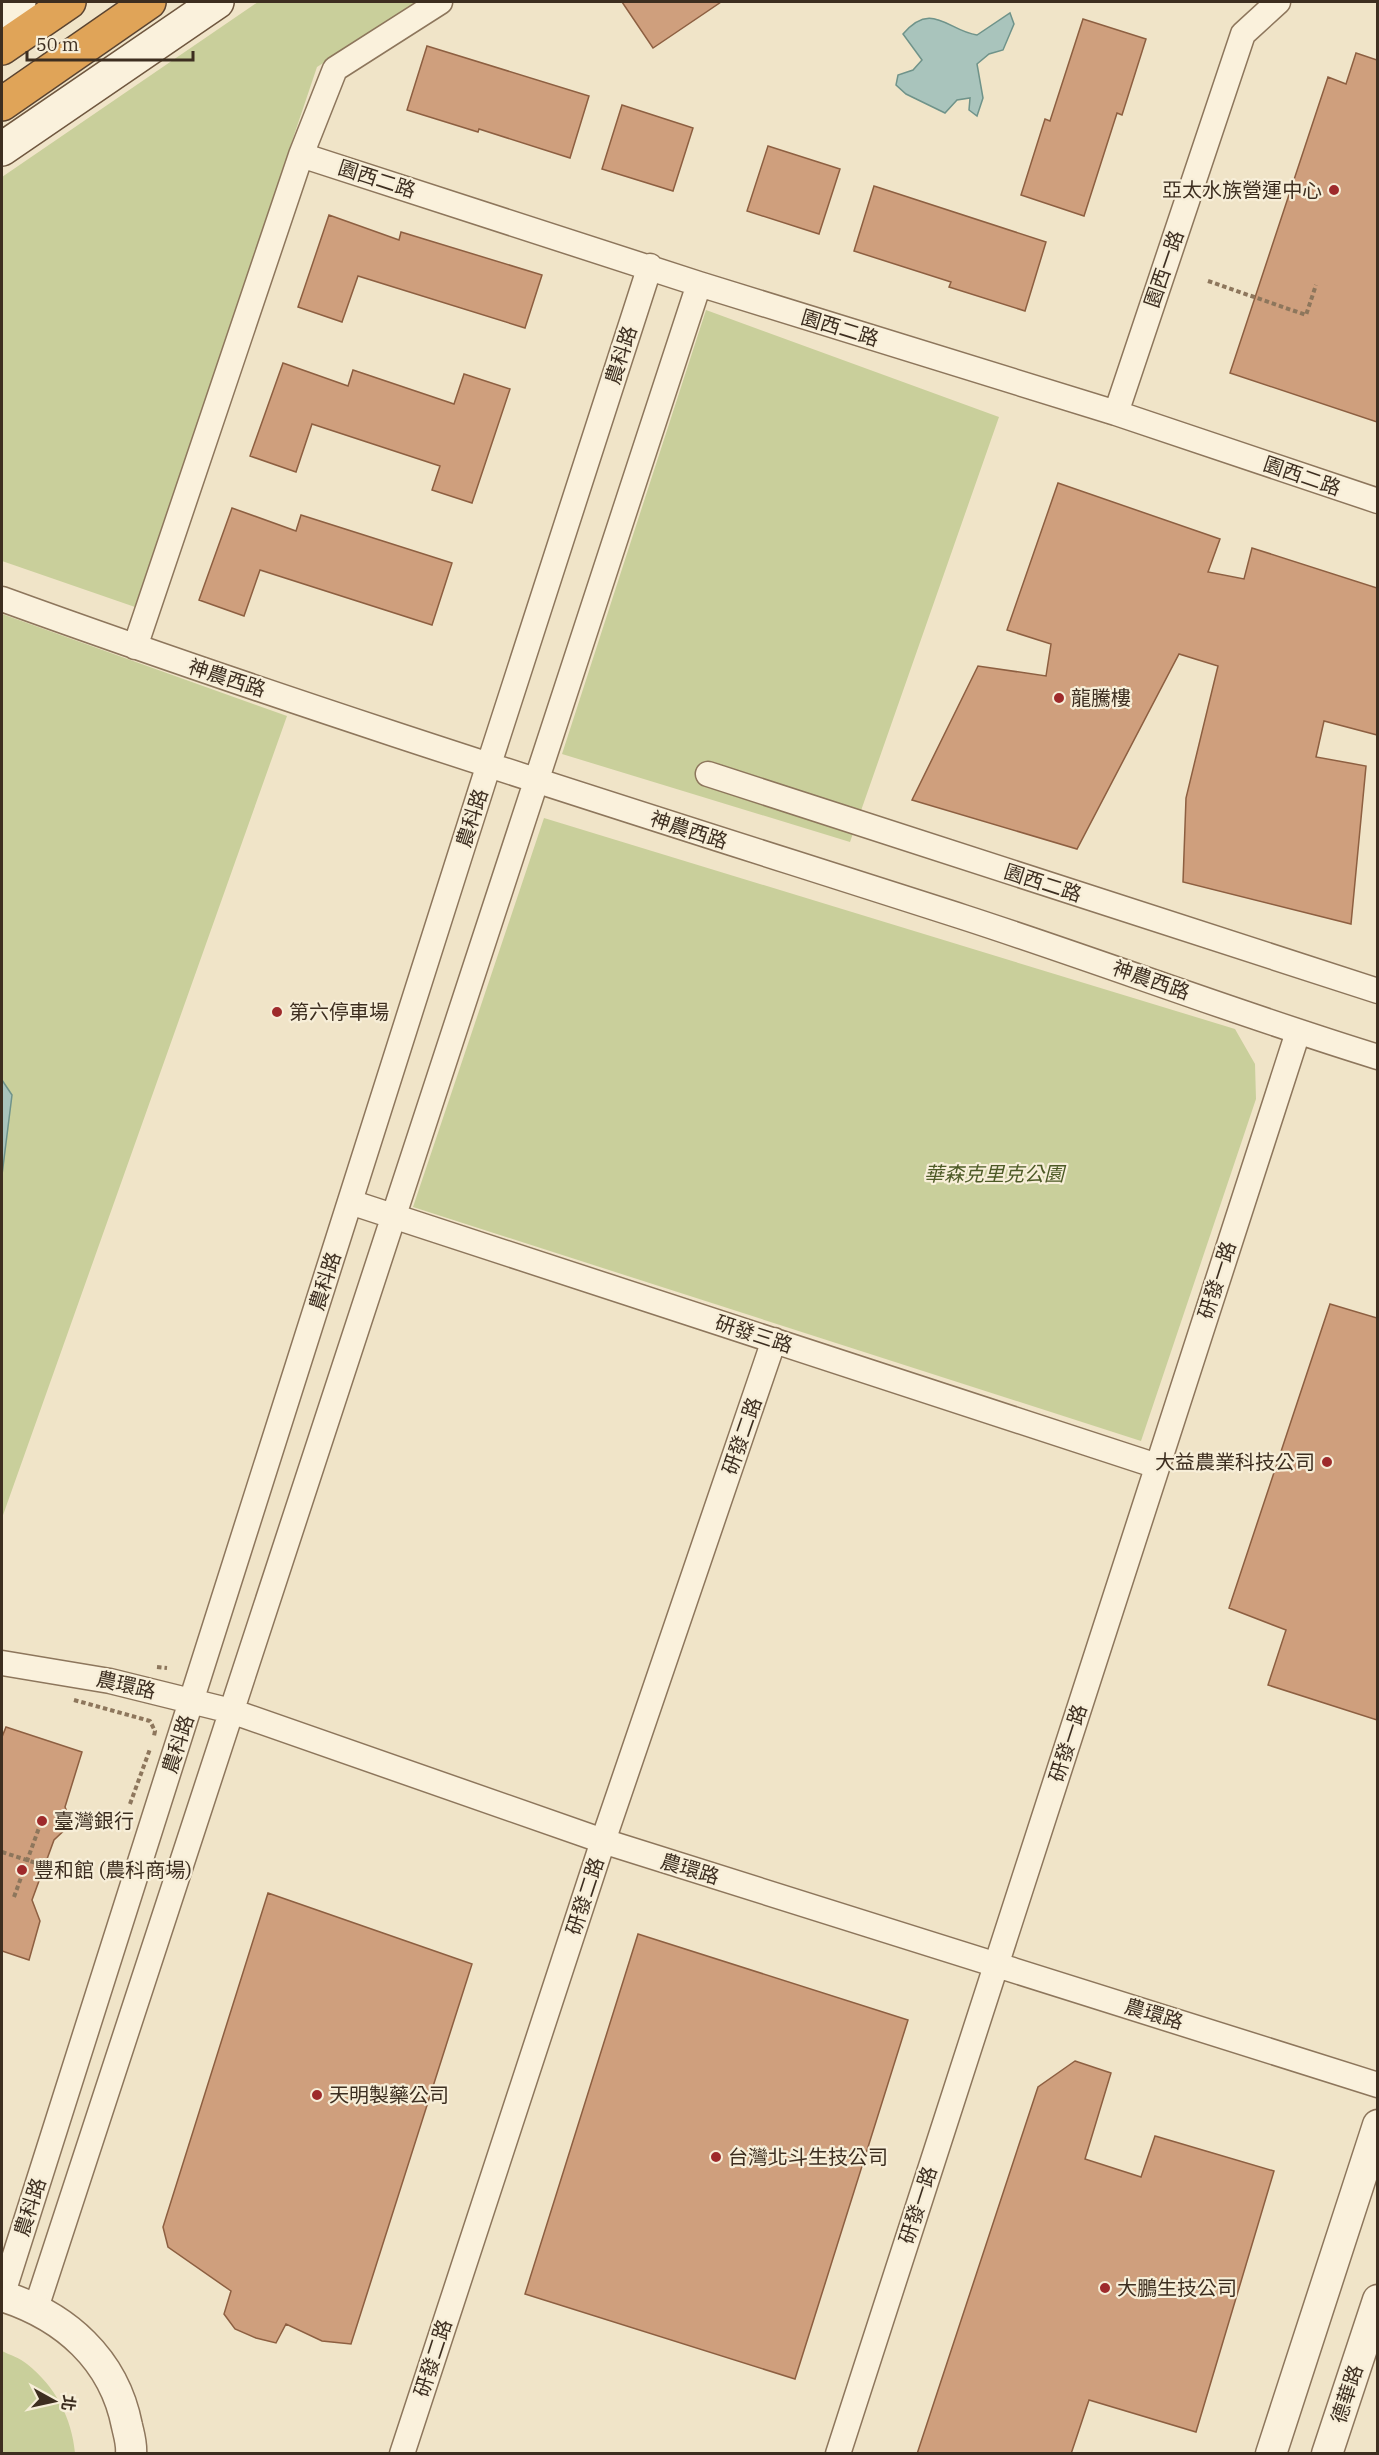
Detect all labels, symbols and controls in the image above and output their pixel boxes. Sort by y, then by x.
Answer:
scale bar [27,24,194,62]
text: 50 m [36,33,79,56]
street label: 園西二路 [335,153,419,204]
place label: 亞太水族營運中心 [1162,176,1322,203]
marker: 亞太水族營運中心 [1327,183,1341,197]
street label: 園西一路 [1138,227,1189,311]
street label: 園西二路 [798,303,882,352]
street label: 農科路 [598,322,643,388]
street label: 園西二路 [1260,450,1344,501]
street label: 神農西路 [185,652,269,703]
place label: 龍騰樓 [1071,684,1131,711]
marker: 龍騰樓 [1052,691,1066,705]
street label: 農科路 [449,785,494,851]
street label: 神農西路 [647,804,731,855]
street label: 園西二路 [1001,857,1085,908]
street label: 神農西路 [1109,954,1193,1005]
place label: 第六停車場 [289,998,389,1025]
marker: 第六停車場 [270,1005,284,1019]
park label: 華森克里克公園 [924,1160,1067,1187]
street label: 研發一路 [1191,1238,1242,1322]
street label: 農科路 [302,1248,347,1314]
street label: 研發三路 [712,1308,796,1359]
street label: 研發二路 [716,1394,767,1478]
place label: 大益農業科技公司 [1155,1448,1315,1475]
marker: 大益農業科技公司 [1320,1455,1334,1469]
street label: 農環路 [94,1665,158,1704]
street label: 研發一路 [1042,1701,1093,1785]
street label: 農科路 [155,1711,200,1777]
place label: 臺灣銀行 [54,1807,134,1834]
marker: 臺灣銀行 [35,1814,49,1828]
street label: 農環路 [658,1847,723,1890]
street label: 研發二路 [559,1854,610,1938]
place label: 豐和館 (農科商場) [34,1856,192,1883]
marker: 豐和館 (農科商場) [15,1863,29,1877]
street label: 農環路 [1122,1992,1187,2035]
place label: 天明製藥公司 [329,2081,449,2108]
marker: 天明製藥公司 [310,2088,324,2102]
place label: 台灣北斗生技公司 [728,2143,888,2170]
marker: 台灣北斗生技公司 [709,2150,723,2164]
street label: 研發一路 [892,2163,943,2247]
street label: 農科路 [7,2174,52,2240]
place label: 大鵬生技公司 [1117,2274,1237,2301]
marker: 大鵬生技公司 [1098,2281,1112,2295]
street label: 研發二路 [407,2316,458,2400]
street label: 德華路 [1324,2361,1369,2427]
north arrow [24,2371,84,2431]
text: 北 [58,2394,80,2412]

